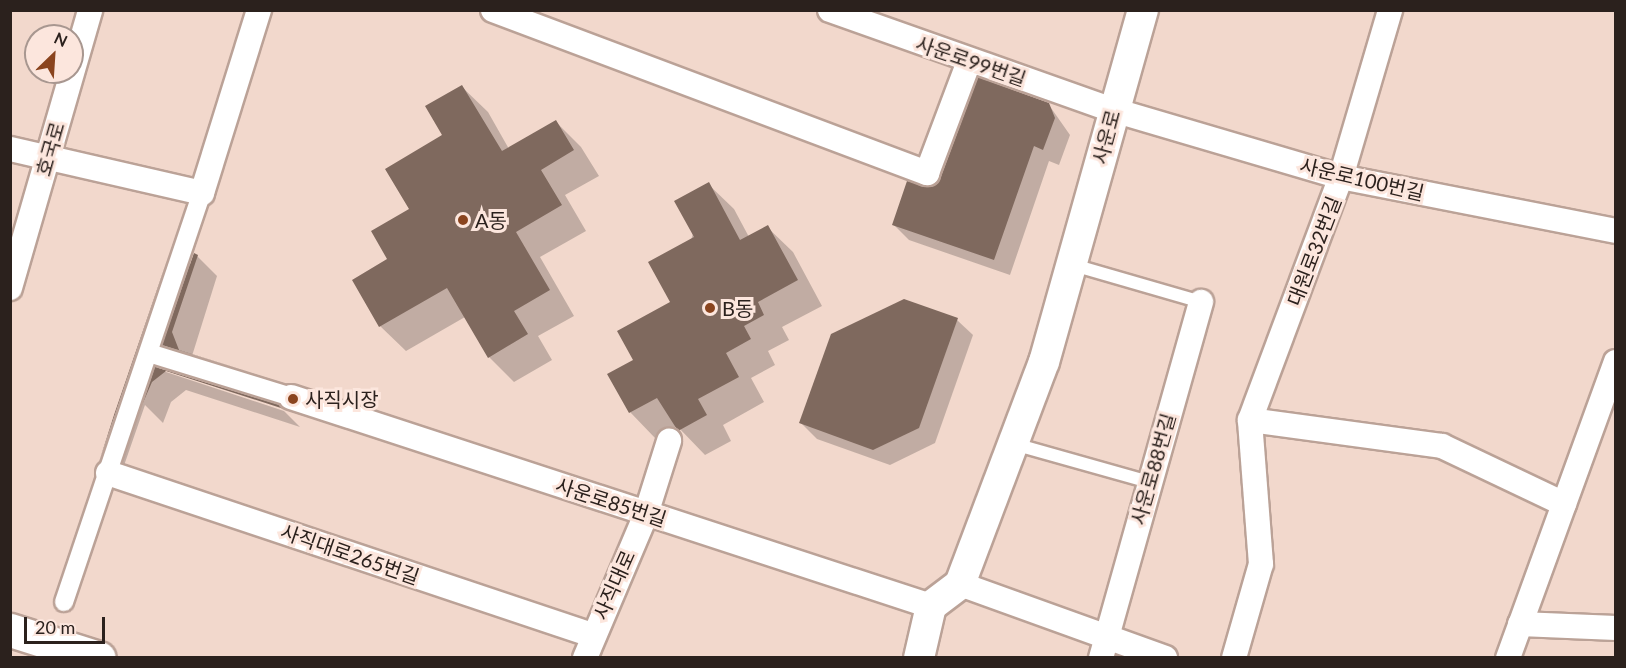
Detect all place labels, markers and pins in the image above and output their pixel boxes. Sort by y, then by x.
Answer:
place label: A동 [475,208,507,232]
marker: A동 [456,213,470,227]
place label: B동 [722,296,753,320]
marker: B동 [703,301,717,315]
place label: 사직시장 [305,387,379,411]
marker: 사직시장 [286,392,300,406]

